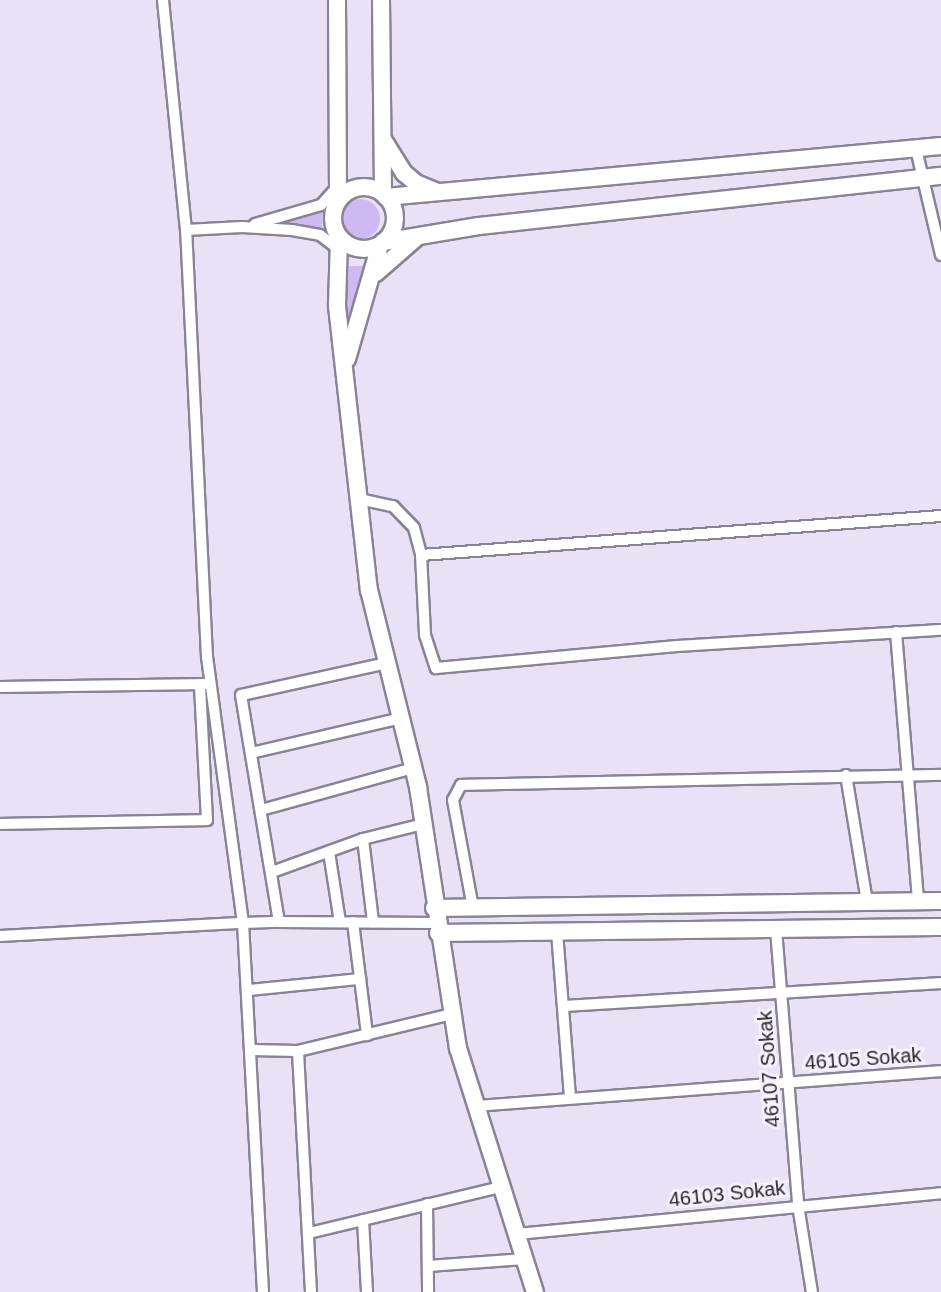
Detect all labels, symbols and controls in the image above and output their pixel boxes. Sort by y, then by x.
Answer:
street label: 46107 Sokak [753,1010,785,1128]
street label: 46105 Sokak [804,1043,922,1075]
street label: 46103 Sokak [668,1176,786,1212]

